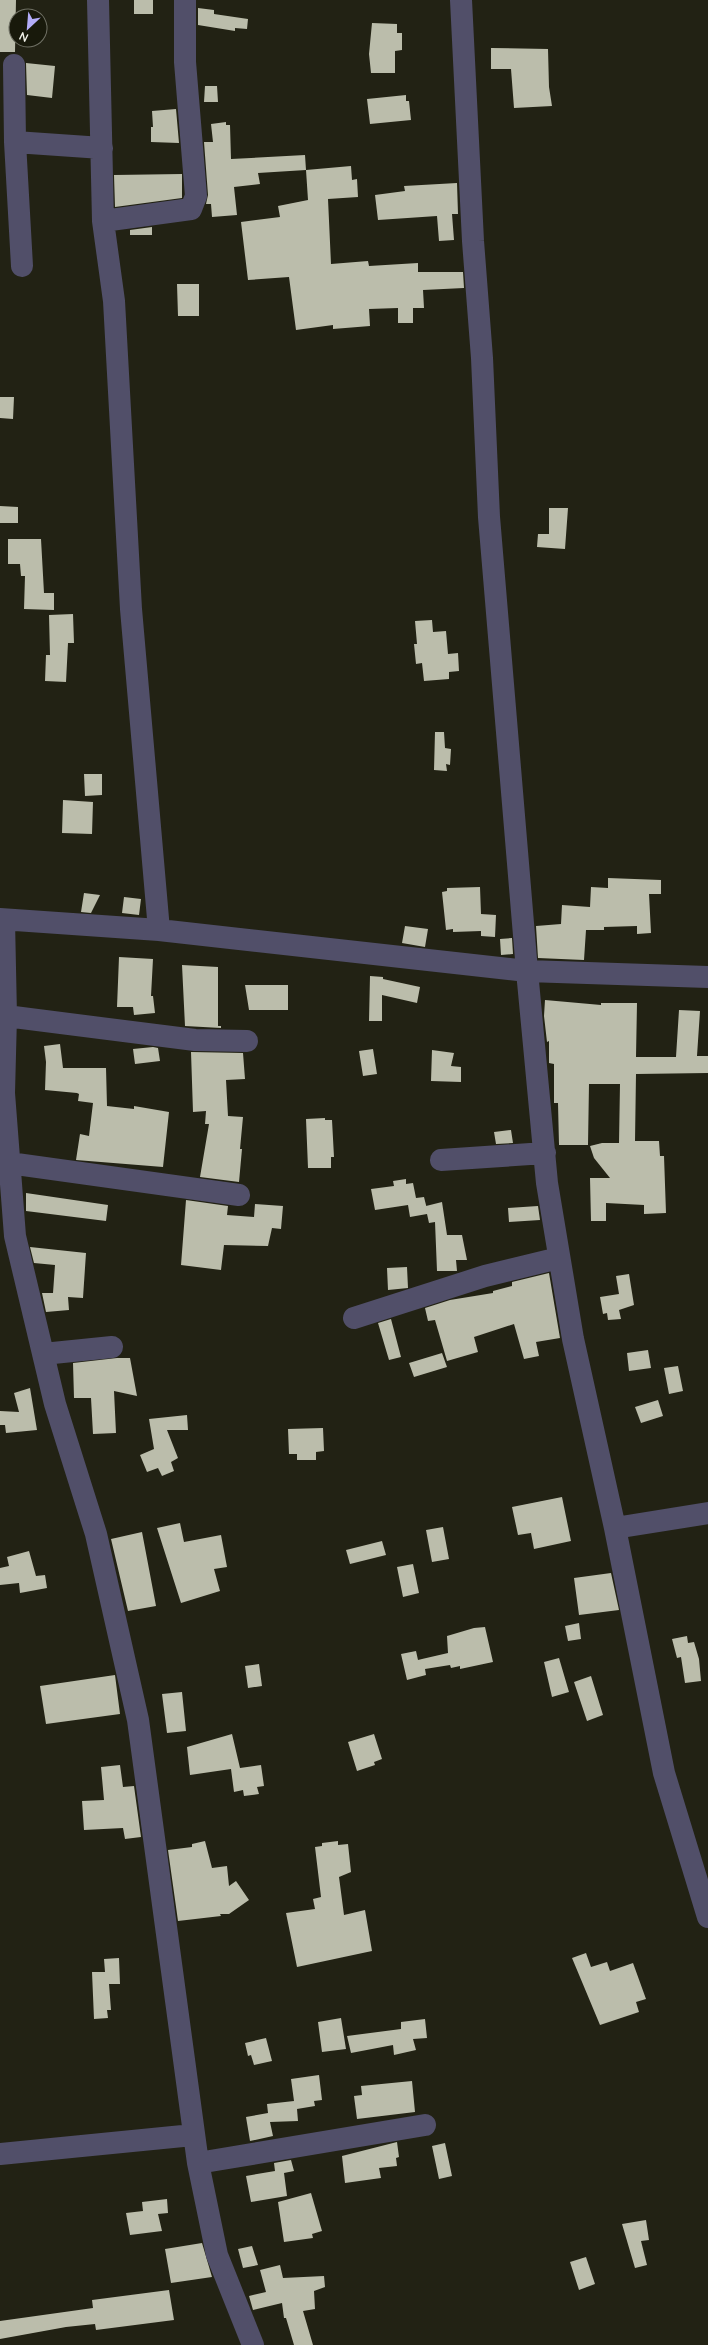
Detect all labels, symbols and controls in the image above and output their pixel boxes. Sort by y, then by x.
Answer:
north arrow [8,8,48,48]
text: N [17,30,30,45]

